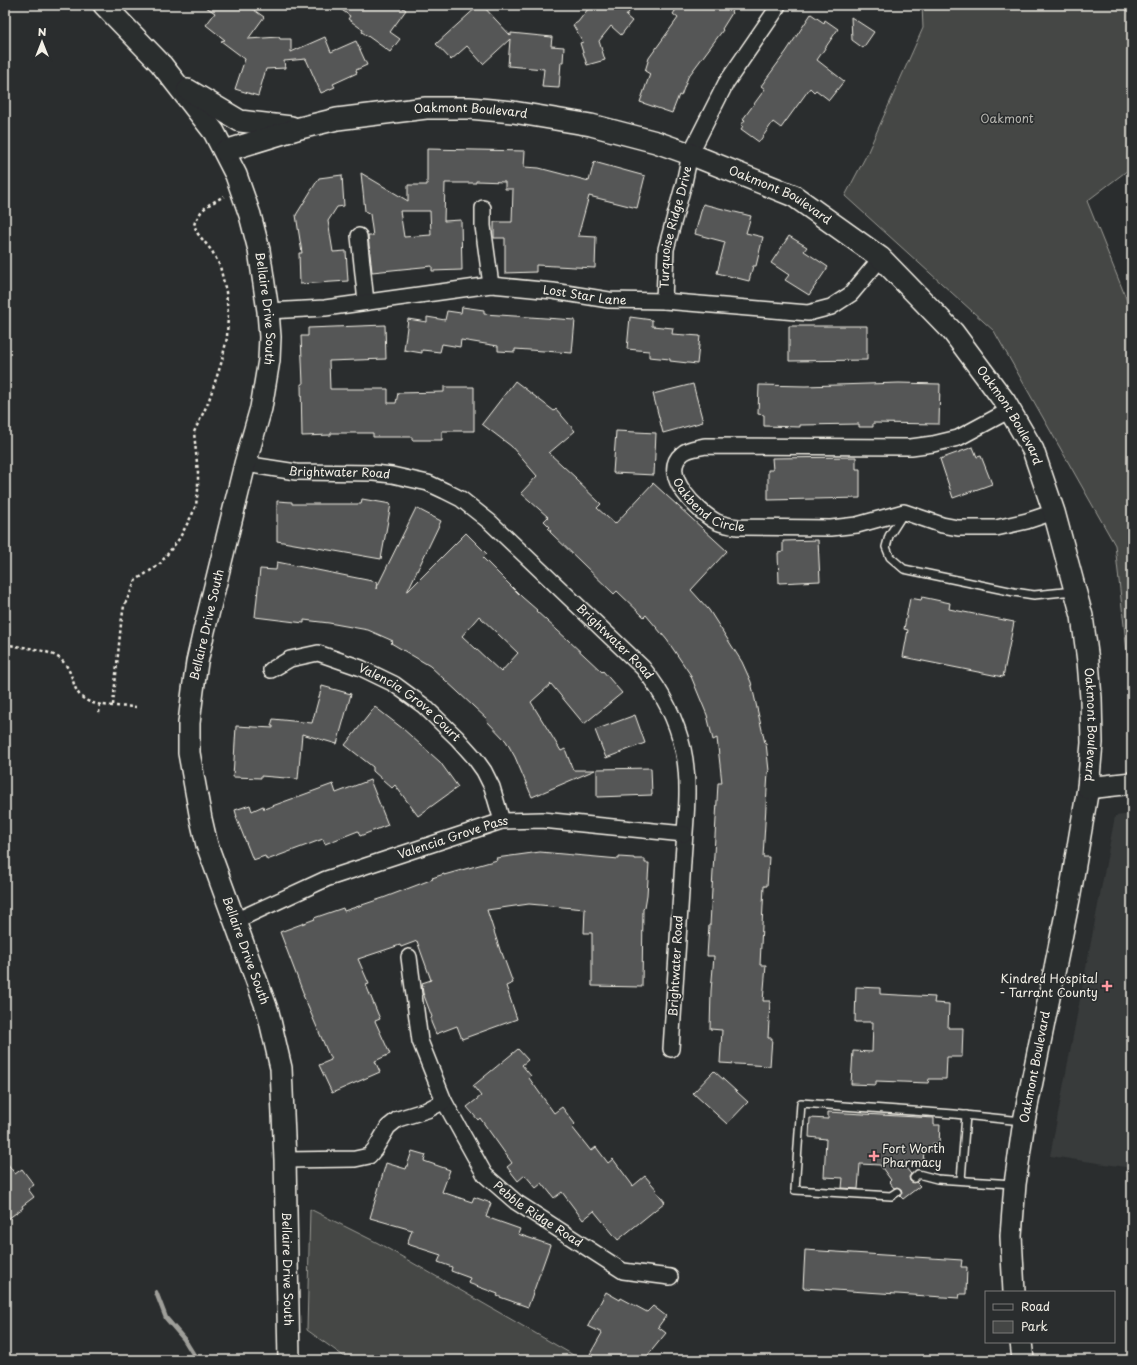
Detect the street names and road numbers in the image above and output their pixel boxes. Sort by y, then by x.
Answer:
street label: Oakmont Boulevard [413,98,530,122]
street label: Oakmont Boulevard [726,161,836,228]
street label: Turquoise Ridge Drive [654,164,695,289]
street label: Bellaire Drive South [251,250,280,367]
street label: Lost Star Lane [542,280,627,308]
street label: Oakmont Boulevard [973,361,1048,468]
street label: Brightwater Road [287,461,391,483]
street label: Oakbend Circle [669,474,745,535]
street label: Bellaire Drive South [184,567,228,682]
street label: Brightwater Road [573,599,658,682]
street label: Valencia Grove Court [356,658,465,745]
street label: Oakmont Boulevard [1081,667,1102,783]
street label: Valencia Grove Pass [395,811,509,863]
street label: Bellaire Drive South [218,893,274,1007]
street label: Brightwater Road [663,915,687,1017]
street label: Oakmont Boulevard [1014,1009,1054,1124]
street label: Pebble Ridge Road [490,1176,587,1251]
street label: Bellaire Drive South [278,1212,298,1326]

